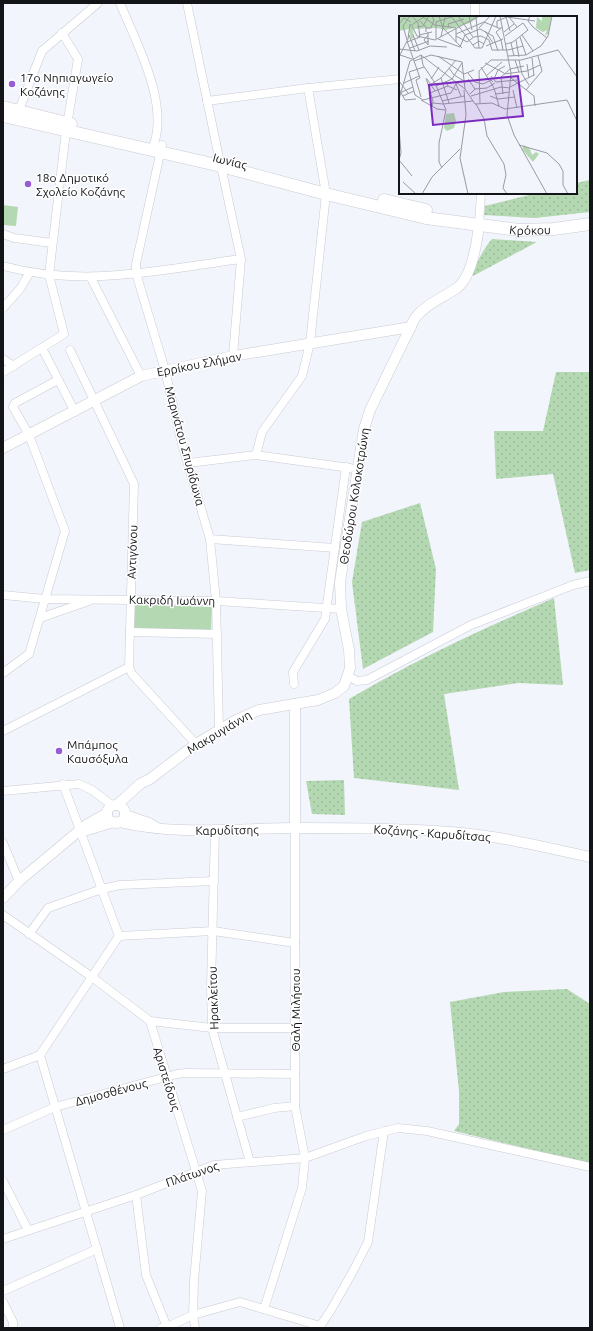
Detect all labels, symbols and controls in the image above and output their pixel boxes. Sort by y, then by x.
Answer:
inset map [399,16,577,194]
place label: 17ο Νηπιαγωγείο Κοζάνης [20,71,114,99]
marker: 17ο Νηπιαγωγείο Κοζάνης [7,79,17,89]
street label: Ιωνίας [211,151,249,173]
place label: 18ο Δημοτικό Σχολείο Κοζάνης [36,171,126,199]
marker: 18ο Δημοτικό Σχολείο Κοζάνης [23,179,33,189]
street label: Κρόκου [509,222,551,237]
street label: Ερρίκου Σλήμαν [156,349,243,379]
street label: Μαρινάτου Σπυρίδωνα [163,385,207,507]
street label: Θεοδώρου Κολοκοτρώνη [337,427,371,565]
street label: Αντιγόνου [125,525,139,579]
street label: Κακριδή Ιωάννη [129,593,215,607]
street label: Μακρυγιάννη [185,708,253,756]
place label: Μπάμπος Καυσόξυλα [67,738,128,766]
marker: Μπάμπος Καυσόξυλα [54,746,64,756]
street label: Κοζάνης - Καρυδίτσας [373,822,491,845]
street label: Καρυδίτσης [195,823,259,838]
street label: Ηρακλείτου [205,966,221,1030]
street label: Θαλή Μιλήσιου [289,968,302,1052]
street label: Αριστείδους [150,1045,183,1113]
street label: Δημοσθένους [74,1076,149,1109]
street label: Πλάτωνος [164,1159,221,1190]

